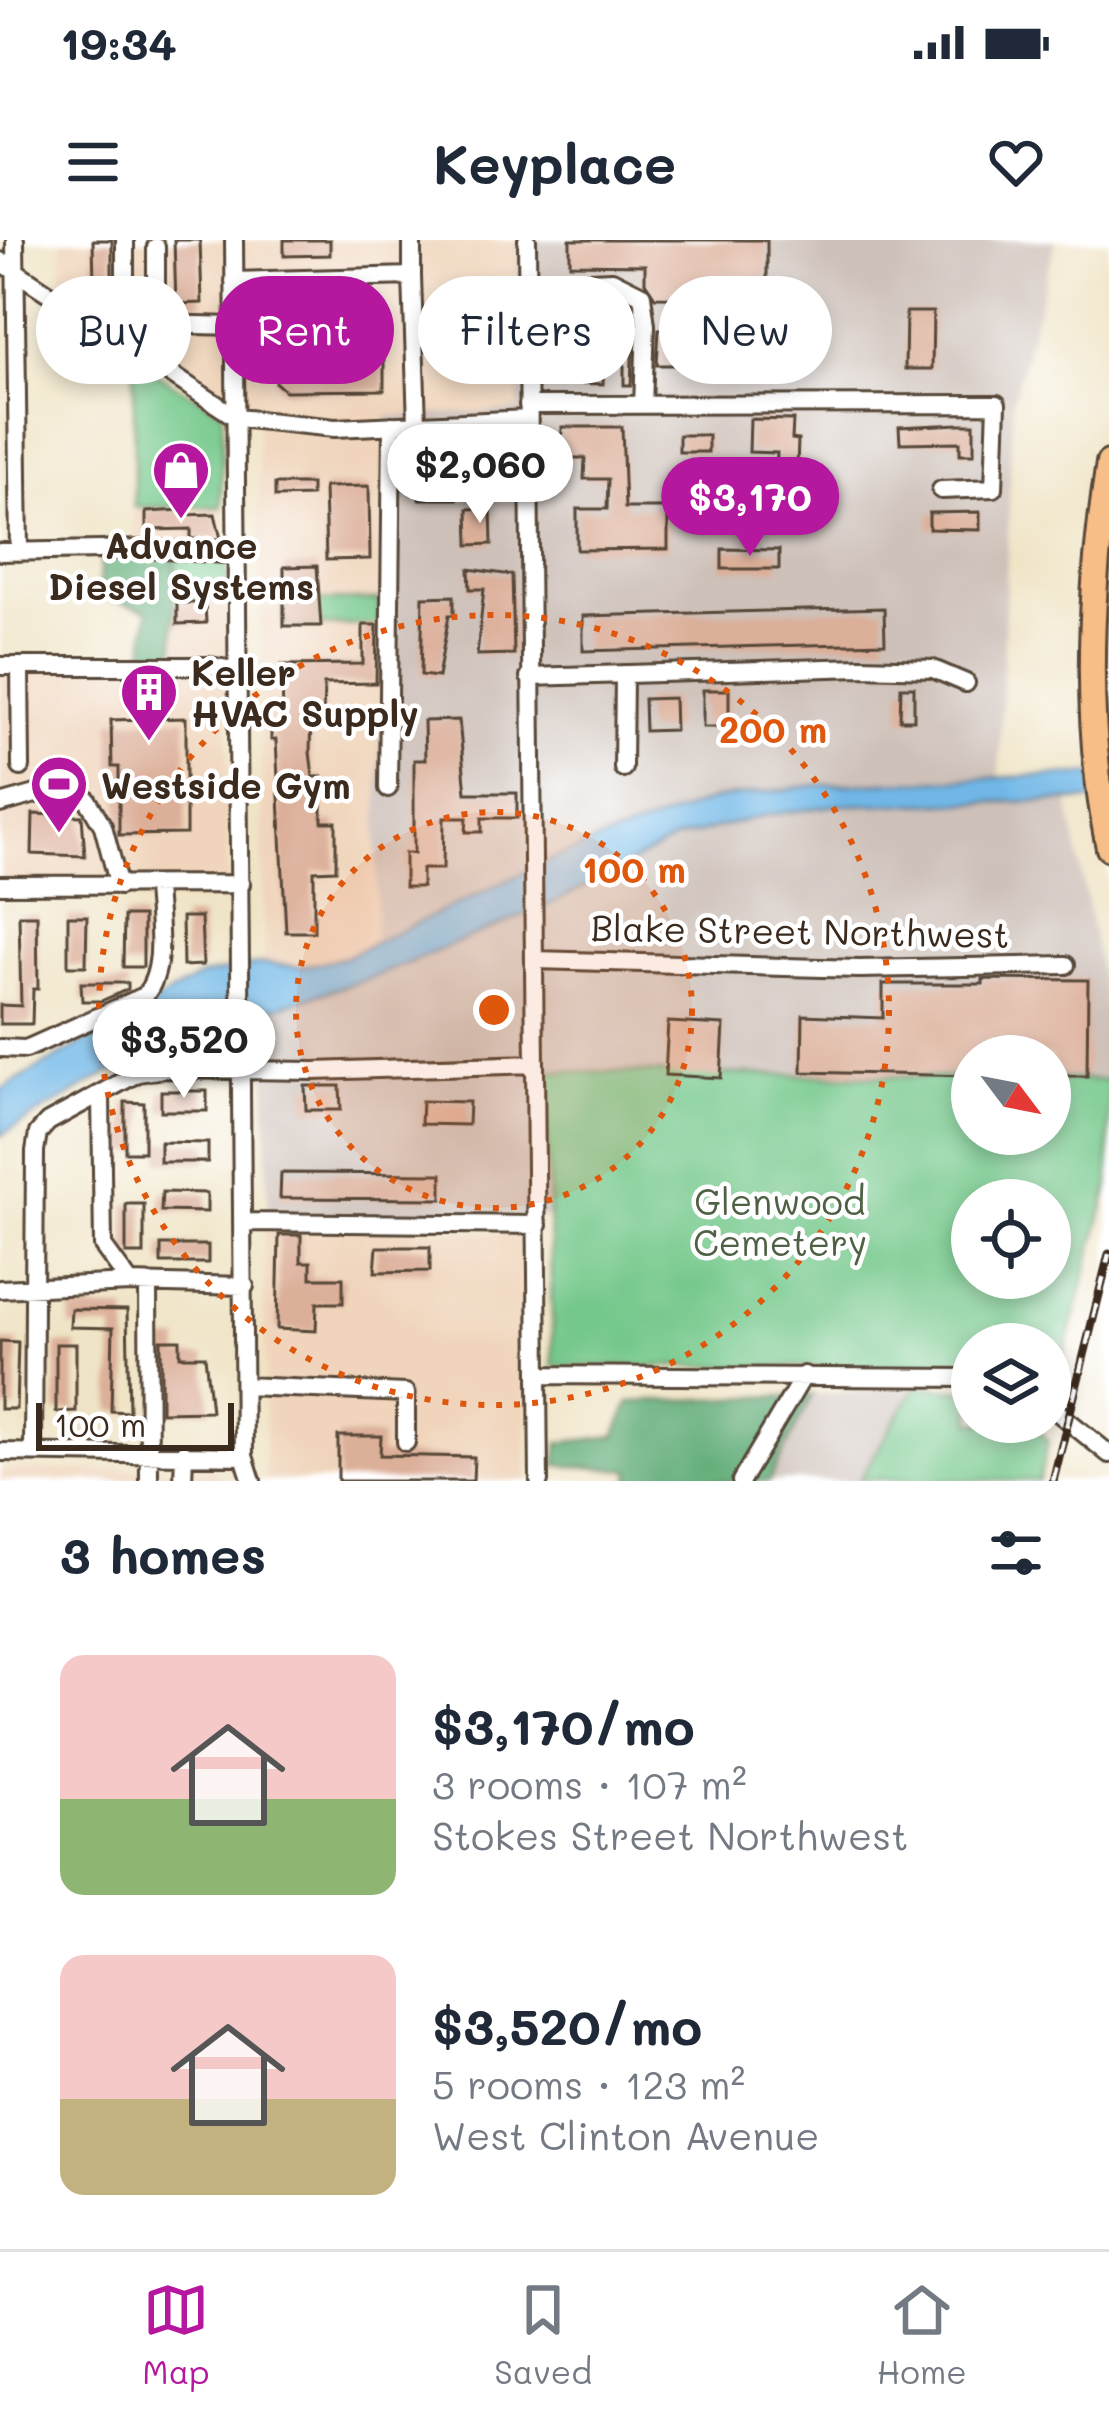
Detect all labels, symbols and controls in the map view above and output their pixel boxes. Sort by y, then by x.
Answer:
text: 19:34 [60,13,177,71]
text: Keyplace [433,127,676,198]
icon: menu [60,129,126,195]
icon: heart [983,129,1049,195]
chip: Buy [36,276,191,384]
chip: Rent [215,276,394,384]
chip: Filters [418,276,635,384]
chip: New [659,276,832,384]
pin: $2,060 [382,424,578,526]
text: $2,060 [414,437,546,488]
shop icon: Advance Diesel Systems [150,439,212,521]
pin: $3,170 [652,457,848,559]
text: $3,170 [688,470,812,521]
place label: Advance Diesel Systems [48,521,314,610]
place label: Keller HVAC Supply [191,648,419,737]
building icon: Keller HVAC Supply [118,661,180,743]
text: 200 m [719,705,827,752]
sports icon: Westside Gym [28,753,90,835]
place label: Westside Gym [101,761,351,809]
text: 100 m [582,845,686,892]
street label: Blake Street Northwest [590,903,1010,957]
centre of rings [473,989,515,1031]
pin: $3,520 [86,999,282,1101]
text: $3,520 [119,1012,249,1063]
north arrow [951,1035,1071,1155]
map controls [951,1035,1071,1443]
park label: Glenwood Cemetery [693,1177,867,1266]
button: locate [951,1179,1071,1299]
button: layers [951,1323,1071,1443]
scale bar [36,1397,234,1450]
text: 100 m [54,1402,146,1445]
text: 3 homes [60,1520,266,1587]
icon: filters [983,1520,1049,1586]
text: $3,170/mo [432,1691,695,1758]
icon: home [156,1703,300,1847]
text: 3 rooms · 107 m² [432,1758,747,1809]
text: Stokes Street Northwest [432,1809,908,1860]
text: $3,520/mo [432,1991,702,2058]
icon: home [156,2003,300,2147]
text: 5 rooms · 123 m² [432,2058,745,2109]
text: West Clinton Avenue [432,2109,819,2160]
tab: Map [142,2277,210,2392]
tab: Saved [494,2277,592,2392]
tab: Home [877,2277,967,2392]

